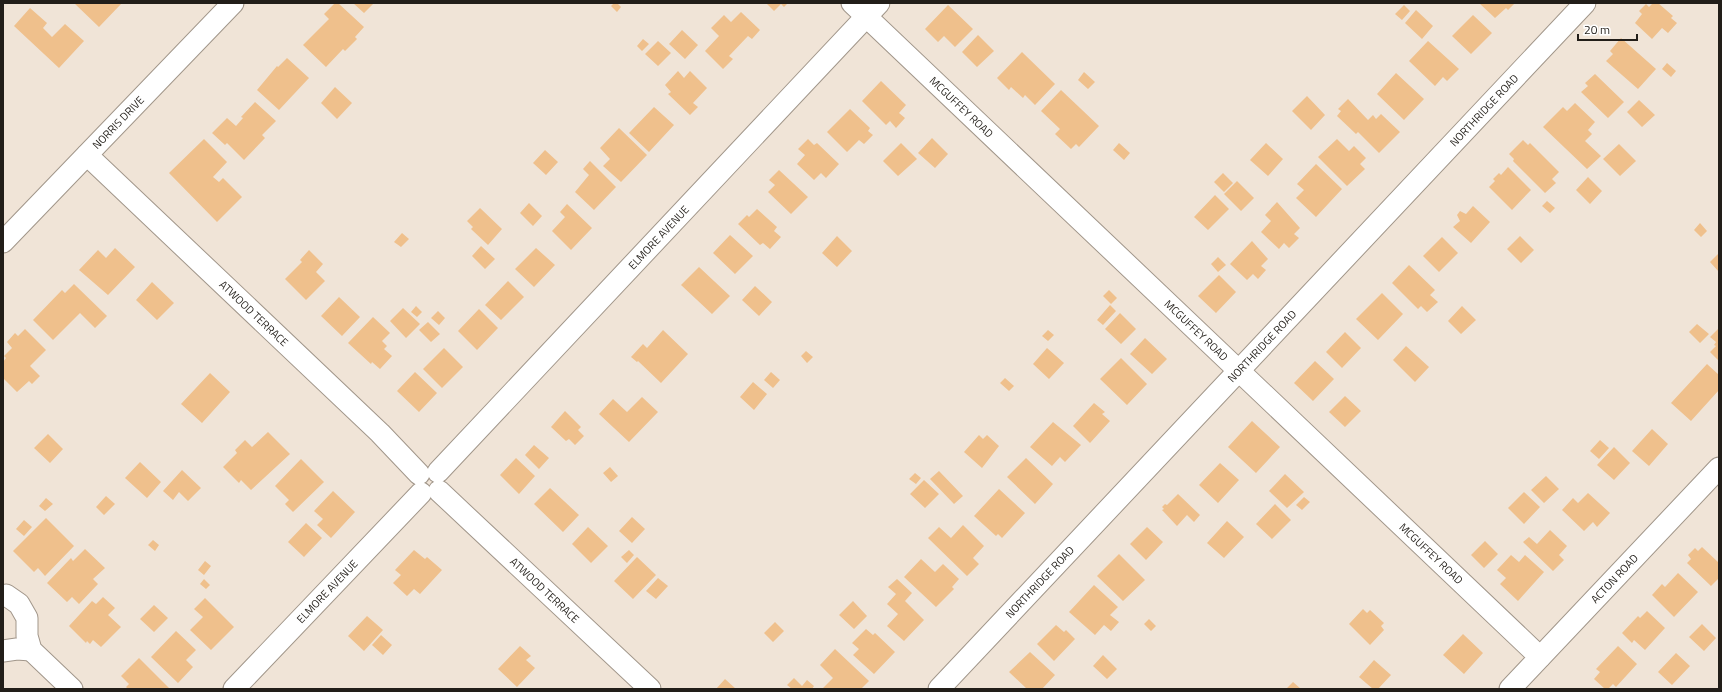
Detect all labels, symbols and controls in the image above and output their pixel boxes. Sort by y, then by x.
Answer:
scale bar [1578,16,1637,42]
text: 20 m [1584,20,1610,39]
street label: NORTHRIDGE ROAD [1446,70,1522,150]
street label: MCGUFFEY ROAD [926,73,997,141]
street label: NORRIS DRIVE [89,92,148,153]
street label: ELMORE AVENUE [624,202,693,273]
street label: ATWOOD TERRACE [216,277,292,350]
street label: MCGUFFEY ROAD [1161,296,1232,365]
street label: NORTHRIDGE ROAD [1224,306,1300,386]
street label: MCGUFFEY ROAD [1396,519,1467,588]
street label: NORTHRIDGE ROAD [1002,542,1078,622]
street label: ACTON ROAD [1587,550,1642,607]
street label: ATWOOD TERRACE [507,554,583,627]
street label: ELMORE AVENUE [293,556,361,627]

